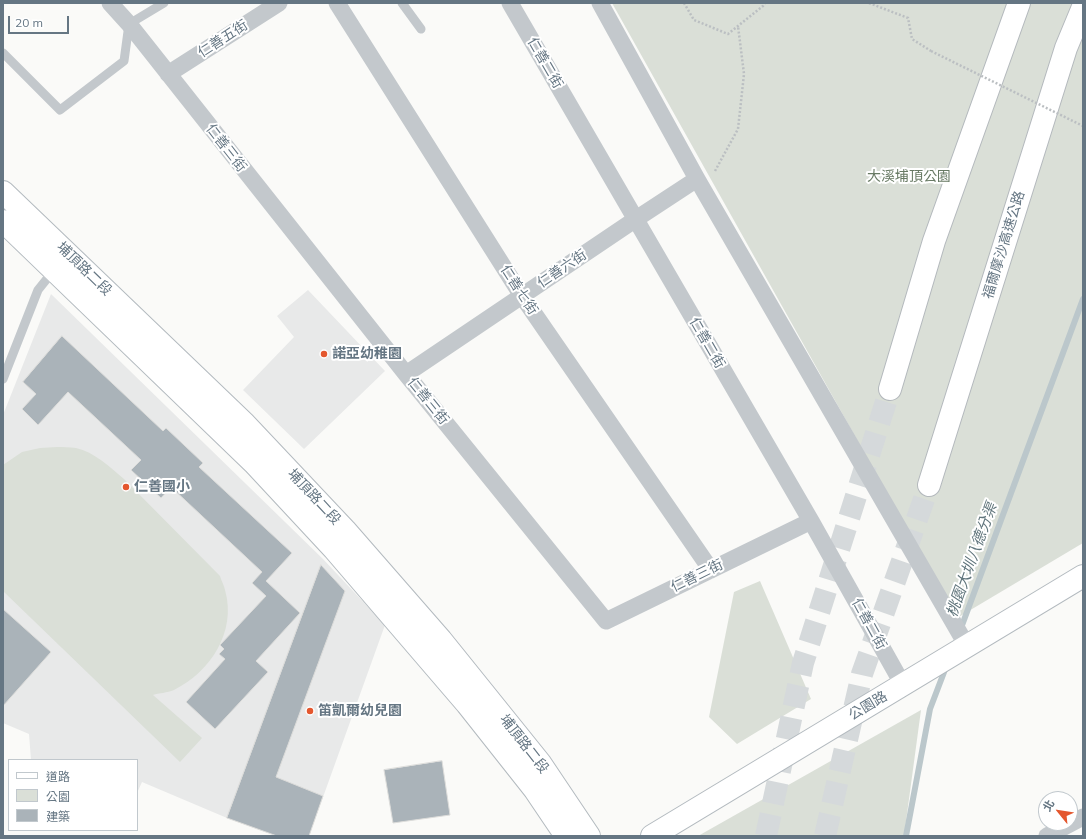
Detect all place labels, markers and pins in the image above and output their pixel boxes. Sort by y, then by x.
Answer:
place label: 諾亞幼稚園 [332,346,402,362]
marker: 諾亞幼稚園 [319,349,329,359]
place label: 仁善國小 [134,479,190,495]
marker: 仁善國小 [121,482,131,492]
place label: 笛凱爾幼兒園 [318,703,402,719]
marker: 笛凱爾幼兒園 [305,706,315,716]

